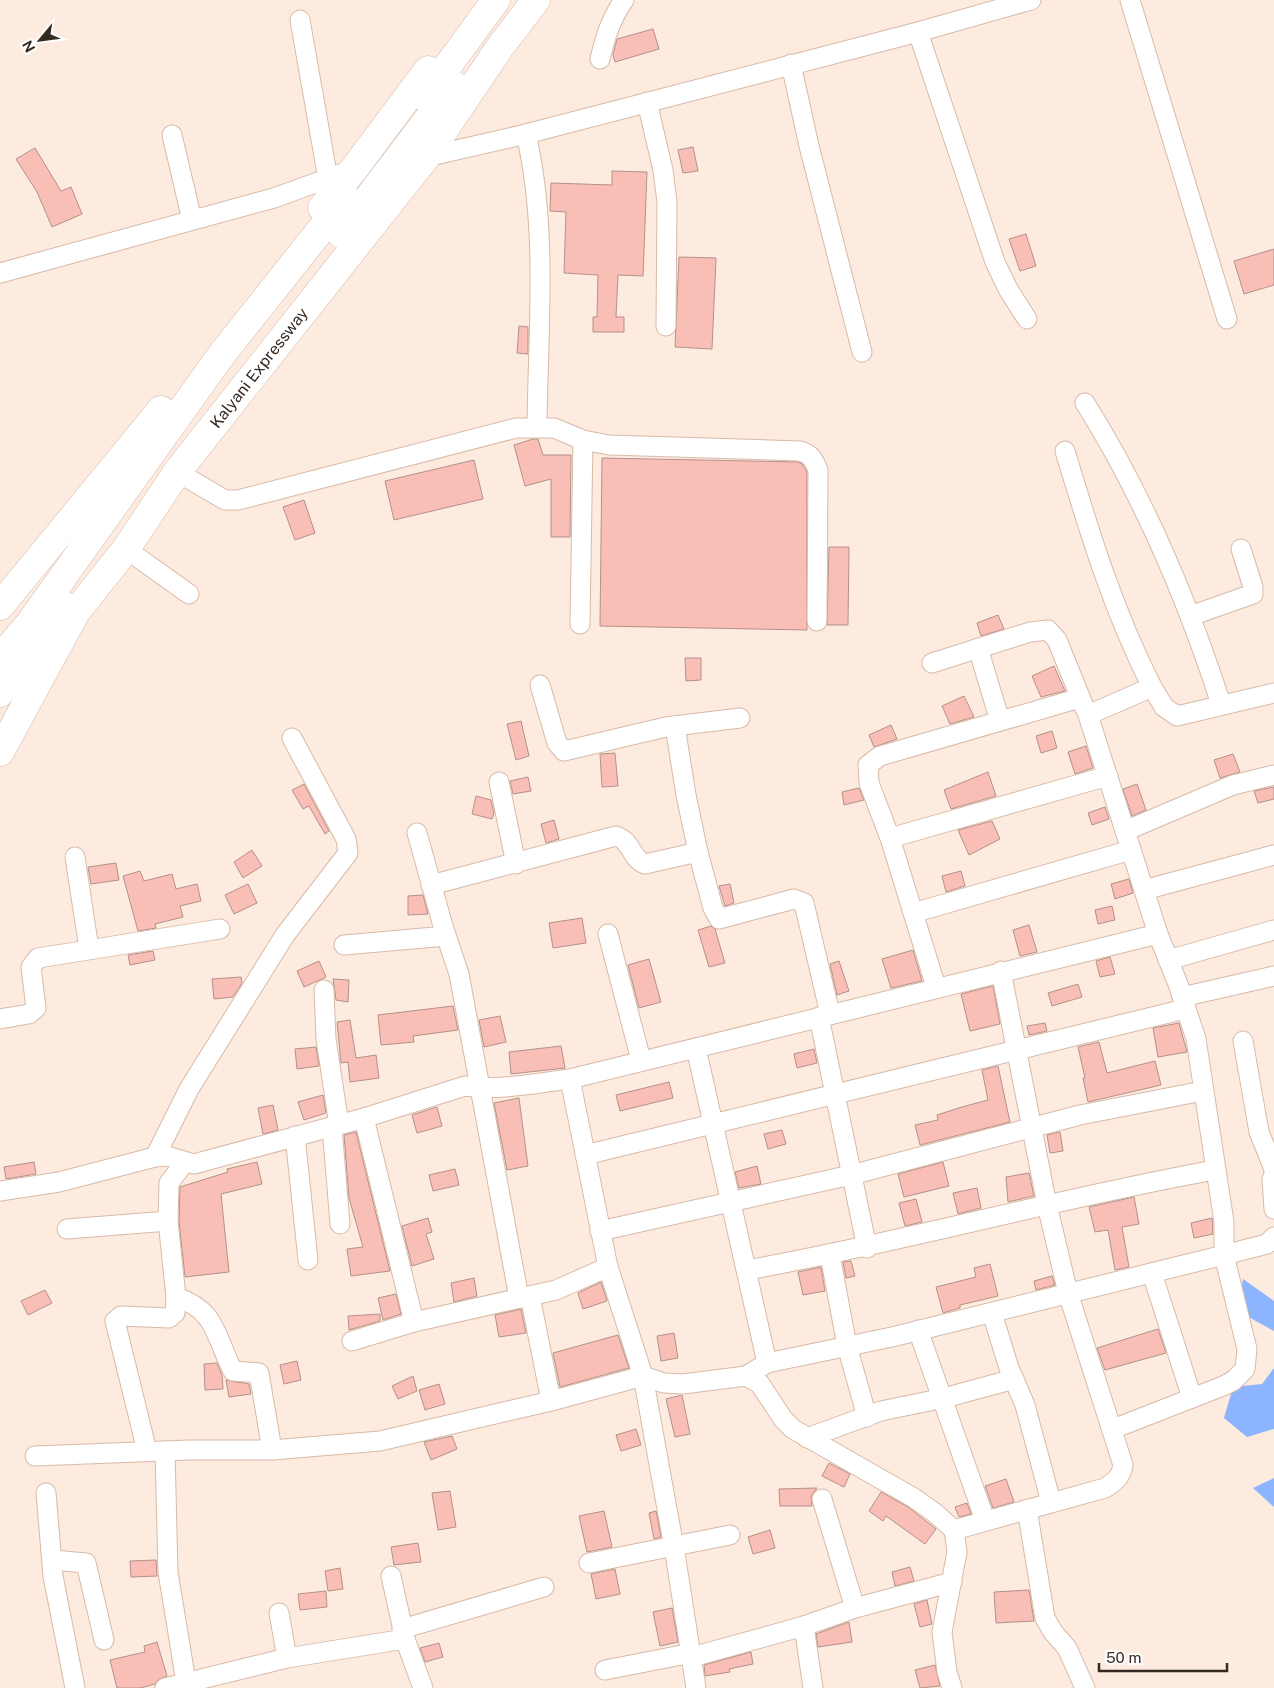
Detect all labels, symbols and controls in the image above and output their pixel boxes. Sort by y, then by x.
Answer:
north arrow [15,15,65,65]
text: N [19,38,38,55]
street label: Kalyani Expressway [206,304,312,432]
scale bar [1099,1640,1226,1672]
text: 50 m [1106,1649,1141,1666]

